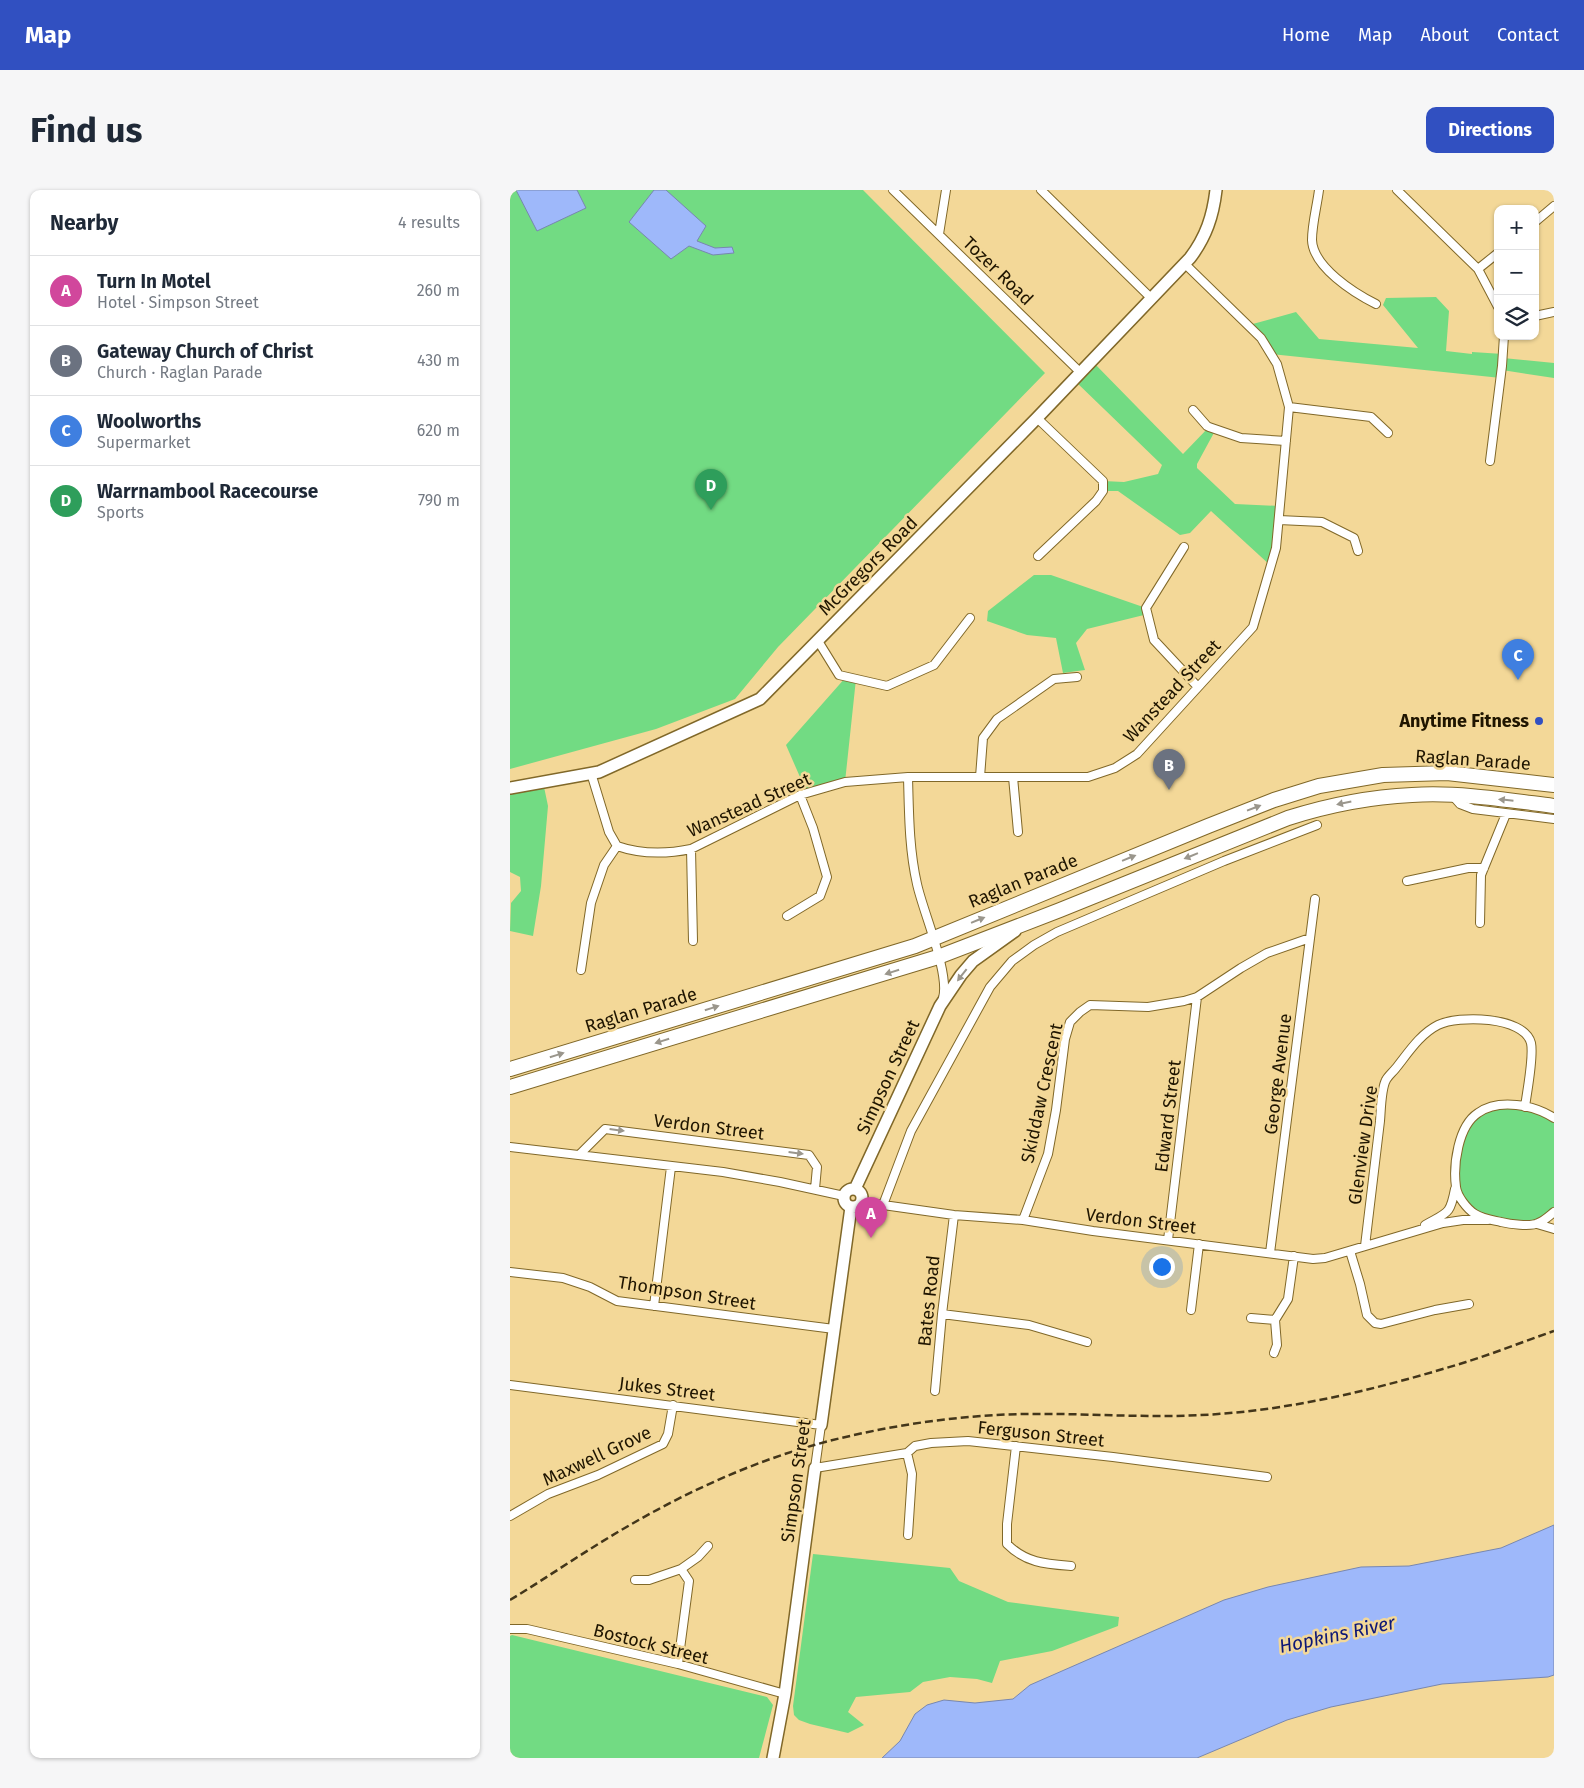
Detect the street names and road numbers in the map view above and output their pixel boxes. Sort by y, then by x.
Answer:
street label: Tozer Road [958,232,1038,310]
street label: McGregors Road [814,512,922,620]
street label: Wanstead Street [1119,634,1226,747]
street label: Raglan Parade [1414,745,1532,775]
street label: Wanstead Street [684,768,815,842]
street label: Raglan Parade [965,849,1081,913]
street label: Raglan Parade [582,983,700,1037]
street label: George Avenue [1260,1012,1296,1136]
street label: Simpson Street [852,1016,924,1138]
street label: Skiddaw Crescent [1016,1021,1068,1165]
street label: Edward Street [1150,1058,1186,1174]
street label: Glenview Drive [1344,1084,1382,1206]
street label: Verdon Street [652,1109,766,1145]
street label: Verdon Street [1084,1203,1198,1239]
street label: Bates Road [913,1254,945,1348]
street label: Thompson Street [616,1271,758,1315]
street label: Jukes Street [618,1372,717,1406]
street label: Ferguson Street [976,1416,1106,1452]
street label: Simpson Street [776,1418,816,1544]
street label: Maxwell Grove [539,1421,655,1491]
street label: Bostock Street [591,1619,711,1669]

